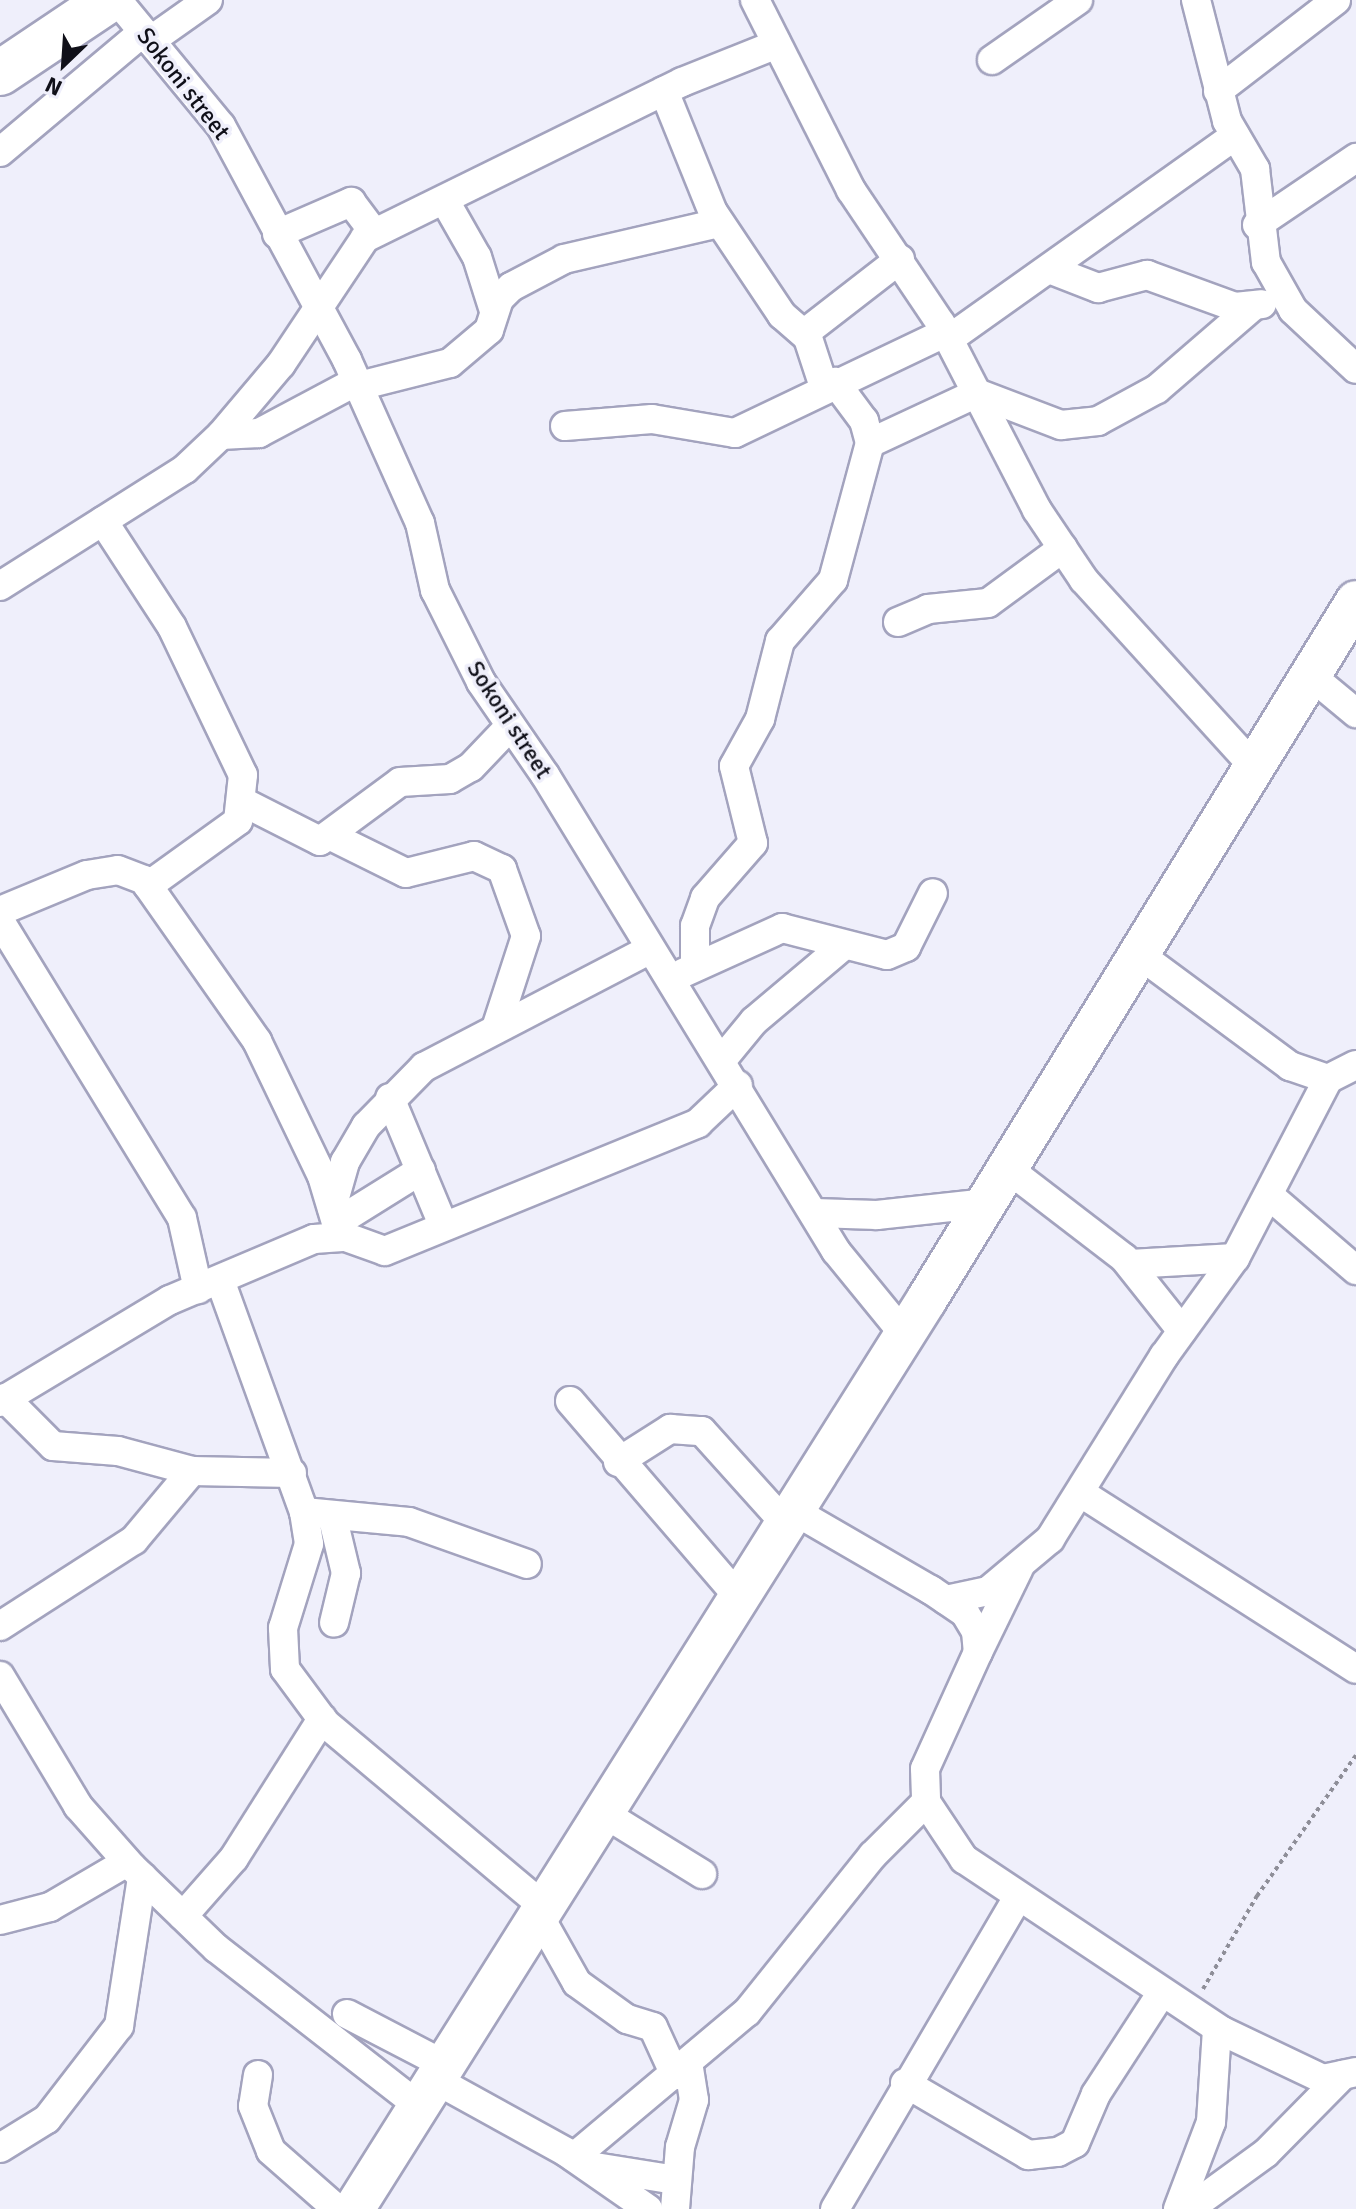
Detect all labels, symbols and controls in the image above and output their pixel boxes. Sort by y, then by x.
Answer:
street label: Sokoni street [130,22,236,146]
north arrow [24,24,104,104]
text: N [41,71,66,102]
street label: Sokoni street [460,656,558,784]

